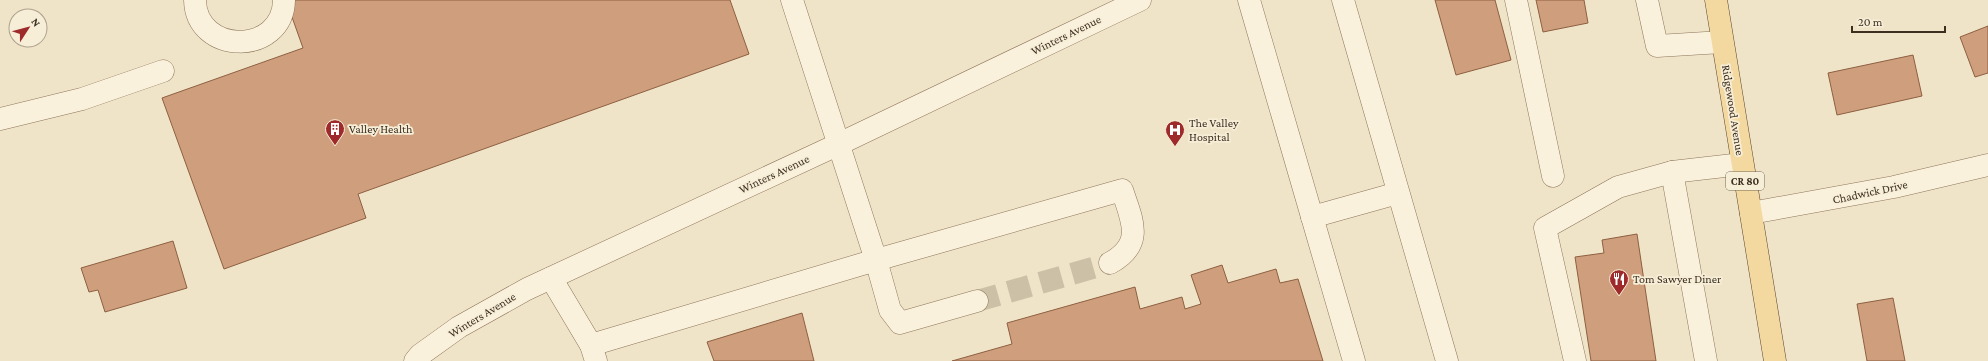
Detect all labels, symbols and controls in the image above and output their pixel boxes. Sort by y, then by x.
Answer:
north arrow [8,8,48,48]
scale bar [1852,8,1945,34]
street label: Winters Avenue [1029,12,1103,58]
text: 20 m [1858,15,1883,29]
text: N [29,16,43,29]
street label: Ridgewood Avenue [1719,64,1747,156]
place label: The Valley Hospital [1189,116,1239,144]
building icon: Valley Health [324,118,346,146]
hospital icon: The Valley Hospital [1164,119,1186,147]
place label: Valley Health [349,122,413,136]
street label: Winters Avenue [737,152,811,196]
road number: CR 80 [1726,172,1764,190]
street label: Chadwick Drive [1831,177,1909,207]
restaurant icon: Tom Sawyer Diner [1608,268,1630,296]
place label: Tom Sawyer Diner [1633,272,1722,286]
street label: Winters Avenue [446,289,518,341]

